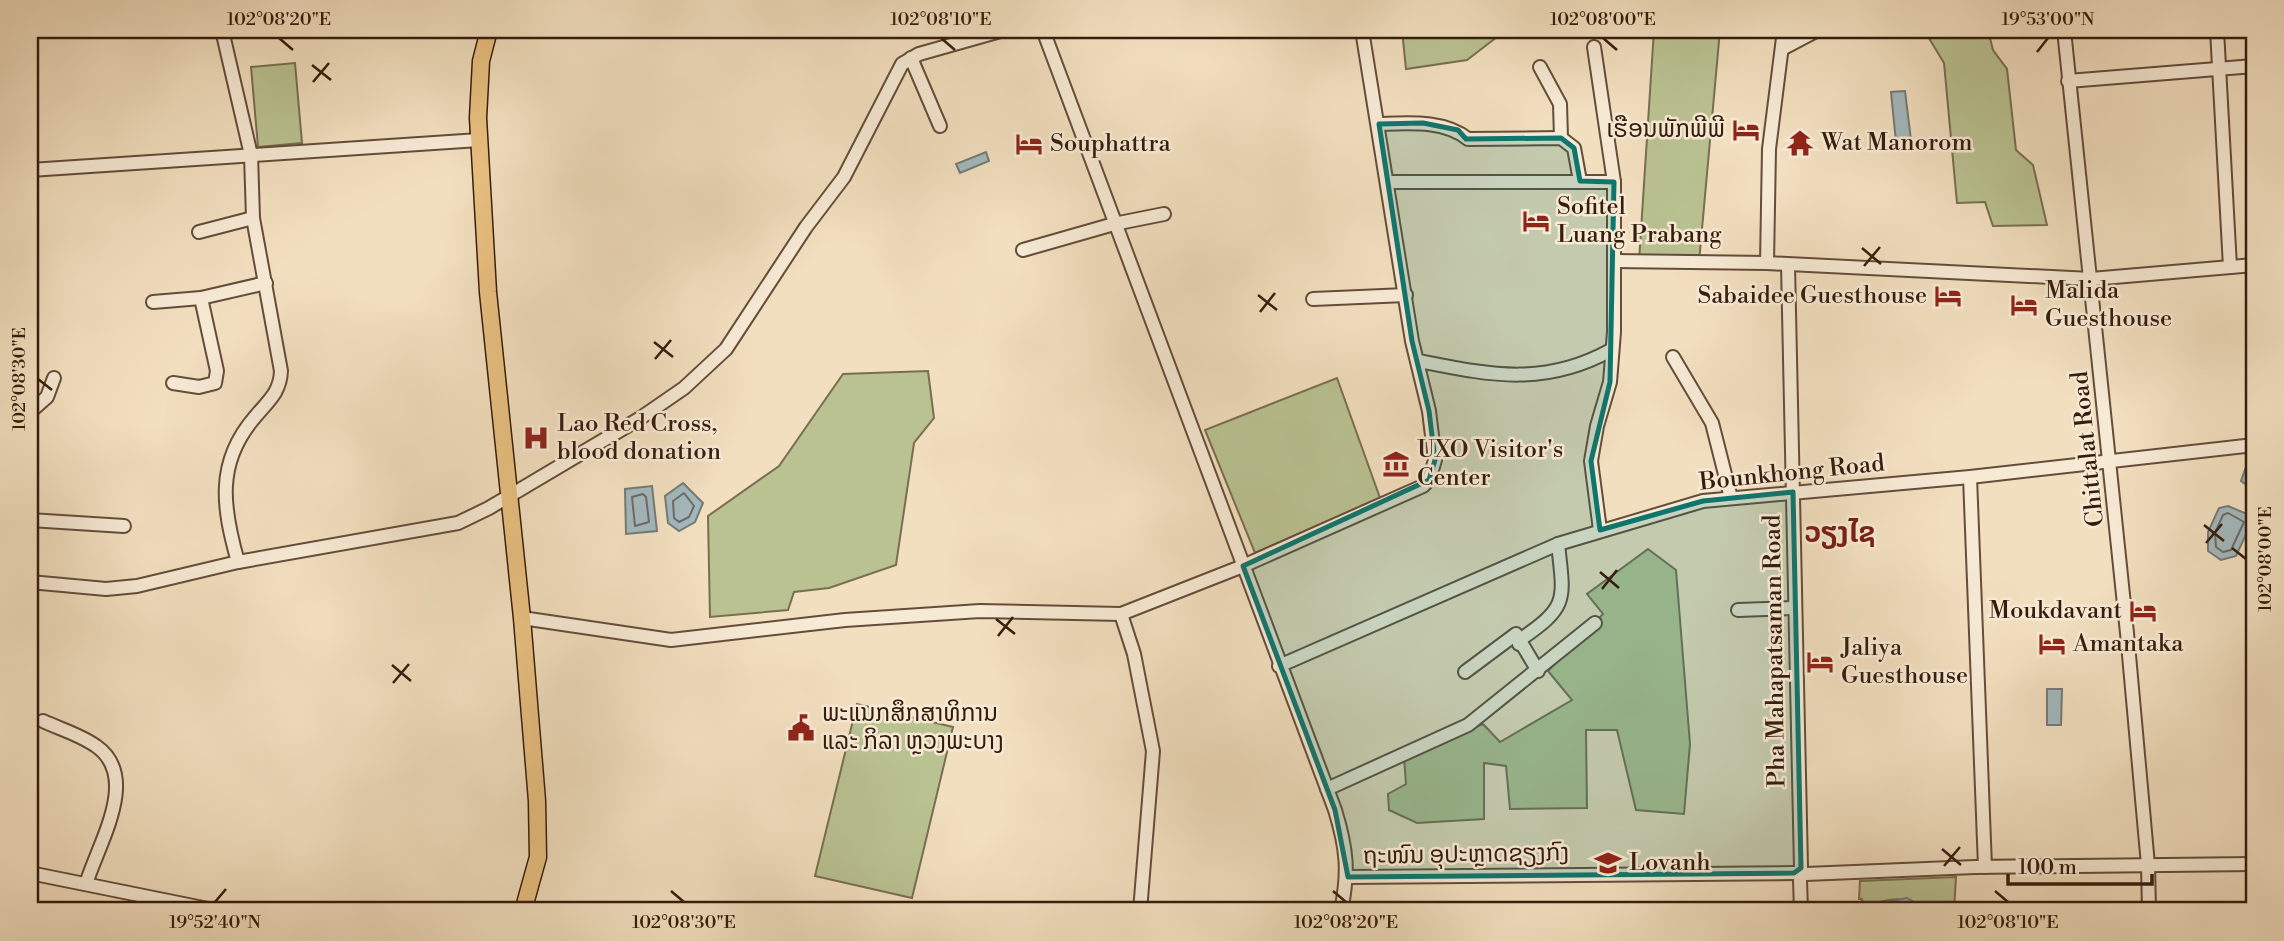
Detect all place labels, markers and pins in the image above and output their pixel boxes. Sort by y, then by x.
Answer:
place label: ເຮືອນພັກພີພີ [1606,115,1725,145]
hotel icon: ເຮືອນພັກພີພີ [1731,115,1761,145]
temple icon: Wat Manorom [1785,128,1815,158]
place label: Wat Manorom [1820,128,1973,158]
hotel icon: Souphattra [1014,129,1044,159]
place label: Souphattra [1050,129,1172,159]
place label: Sofitel Luang Prabang [1557,192,1722,250]
hotel icon: Sofitel Luang Prabang [1521,206,1551,236]
place label: Malida Guesthouse [2045,276,2172,334]
place label: Sabaidee Guesthouse [1697,281,1927,311]
hotel icon: Sabaidee Guesthouse [1933,281,1963,311]
hotel icon: Malida Guesthouse [2009,290,2039,320]
place label: Lao Red Cross, blood donation [557,409,721,467]
hospital icon: Lao Red Cross, blood donation [521,423,551,453]
place label: UXO Visitor's Center [1417,435,1563,493]
museum icon: UXO Visitor's Center [1381,449,1411,479]
place label: Moukdavant [1989,596,2123,626]
hotel icon: Moukdavant [2128,596,2158,626]
hotel icon: Amantaka [2037,629,2067,659]
place label: Amantaka [2072,629,2184,659]
place label: Jaliya Guesthouse [1840,633,1968,691]
hotel icon: Jaliya Guesthouse [1805,647,1835,677]
place label: ພະແນກສຶກສາທິການ ແລະ ກິລາ ຫຼວງພະບາງ [822,699,1004,757]
public building icon: ພະແນກສຶກສາທິການ ແລະ ກິລາ ຫຼວງພະບາງ [786,713,816,743]
school or university icon: Lovanh [1593,848,1623,878]
place label: Lovanh [1629,848,1711,878]

